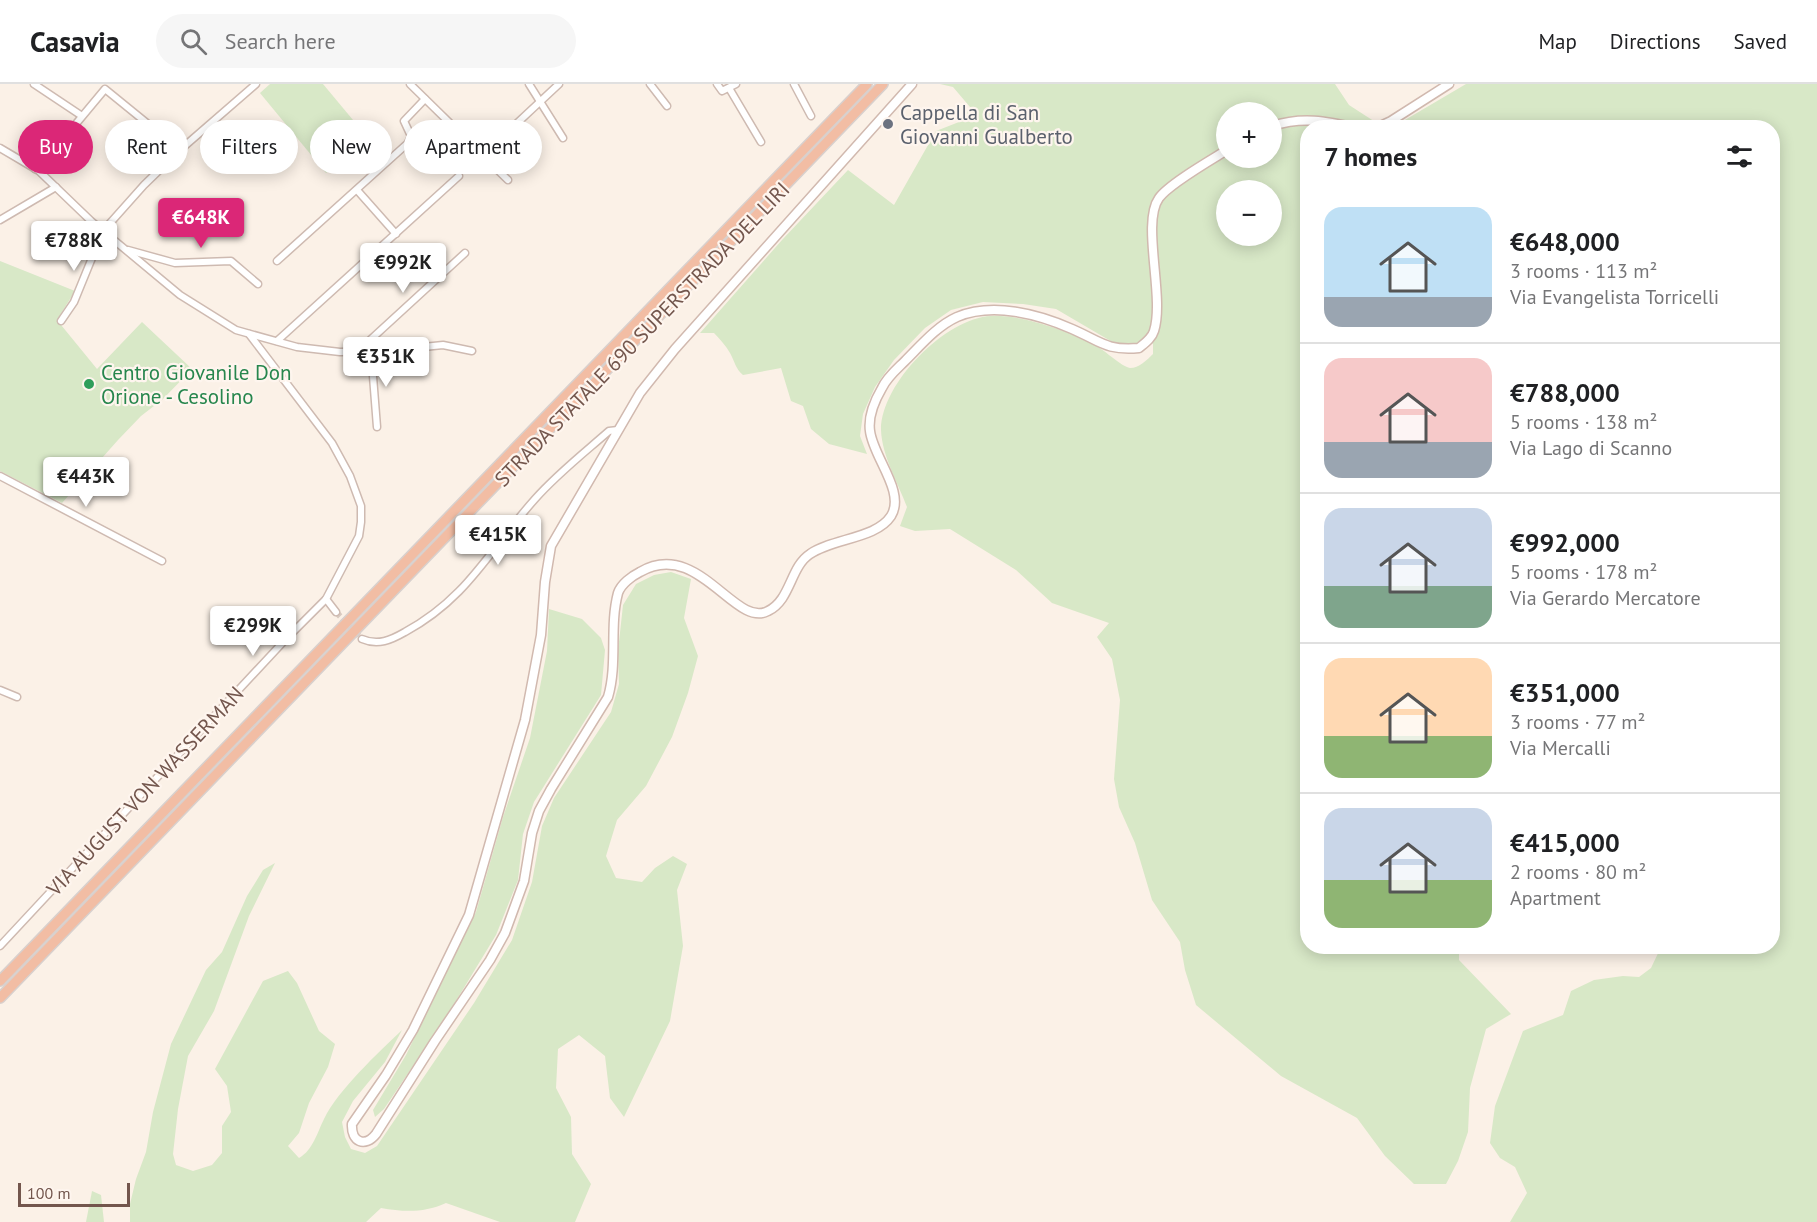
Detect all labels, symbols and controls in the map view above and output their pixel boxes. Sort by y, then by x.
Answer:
search box [156,14,576,68]
text: Casavia [30,23,120,60]
icon: search [177,25,210,58]
text: Search here [225,27,336,55]
text: Map [1538,28,1577,55]
text: Directions [1610,28,1701,55]
text: Saved [1734,28,1787,55]
place label: Cappella di San Giovanni Gualberto [900,99,1073,150]
map controls [1216,102,1282,246]
button: + [1216,102,1282,168]
marker: Cappella di San Giovanni Gualberto [881,117,895,131]
chip: Buy [18,120,93,174]
chip: Rent [105,120,188,174]
chip: Filters [200,120,298,174]
chip: New [310,120,392,174]
chip: Apartment [404,120,542,174]
text: 7 homes [1324,140,1417,173]
icon: filters [1723,140,1756,173]
street label: STRADA STATALE 690 SUPERSTRADA DEL LIRI [489,176,795,492]
button: − [1216,180,1282,246]
pin: €648K [159,198,243,249]
text: €648K [172,204,230,230]
pin: €788K [32,221,116,272]
text: €648,000 [1510,225,1620,258]
text: €788K [45,227,103,253]
icon: home [1372,231,1444,303]
pin: €992K [361,243,445,294]
text: €992K [374,249,432,275]
text: 3 rooms · 113 m² [1510,258,1657,284]
text: Via Evangelista Torricelli [1510,284,1719,310]
pin: €351K [344,337,428,388]
text: €351K [357,343,415,369]
place label: Centro Giovanile Don Orione - Cesolino [101,359,292,410]
text: €788,000 [1510,376,1620,409]
marker: Centro Giovanile Don Orione - Cesolino [82,377,96,391]
icon: home [1372,382,1444,454]
text: 5 rooms · 138 m² [1510,409,1657,435]
text: Via Lago di Scanno [1510,435,1672,461]
pin: €443K [44,457,128,508]
text: €443K [57,463,115,489]
pin: €415K [456,515,540,566]
text: €415K [469,521,527,547]
text: €992,000 [1510,526,1620,559]
icon: home [1372,532,1444,604]
text: 5 rooms · 178 m² [1510,559,1657,585]
text: Via Gerardo Mercatore [1510,585,1701,611]
pin: €299K [211,606,295,657]
text: €299K [224,612,282,638]
text: €351,000 [1510,676,1620,709]
street label: VIA AUGUST VON WASSERMAN [40,680,249,902]
icon: home [1372,682,1444,754]
text: 3 rooms · 77 m² [1510,709,1645,735]
text: Via Mercalli [1510,735,1611,761]
text: €415,000 [1510,826,1620,859]
icon: home [1372,832,1444,904]
text: 2 rooms · 80 m² [1510,859,1646,885]
text: Apartment [1510,885,1601,911]
scale bar [18,1180,130,1208]
text: 100 m [27,1183,70,1203]

